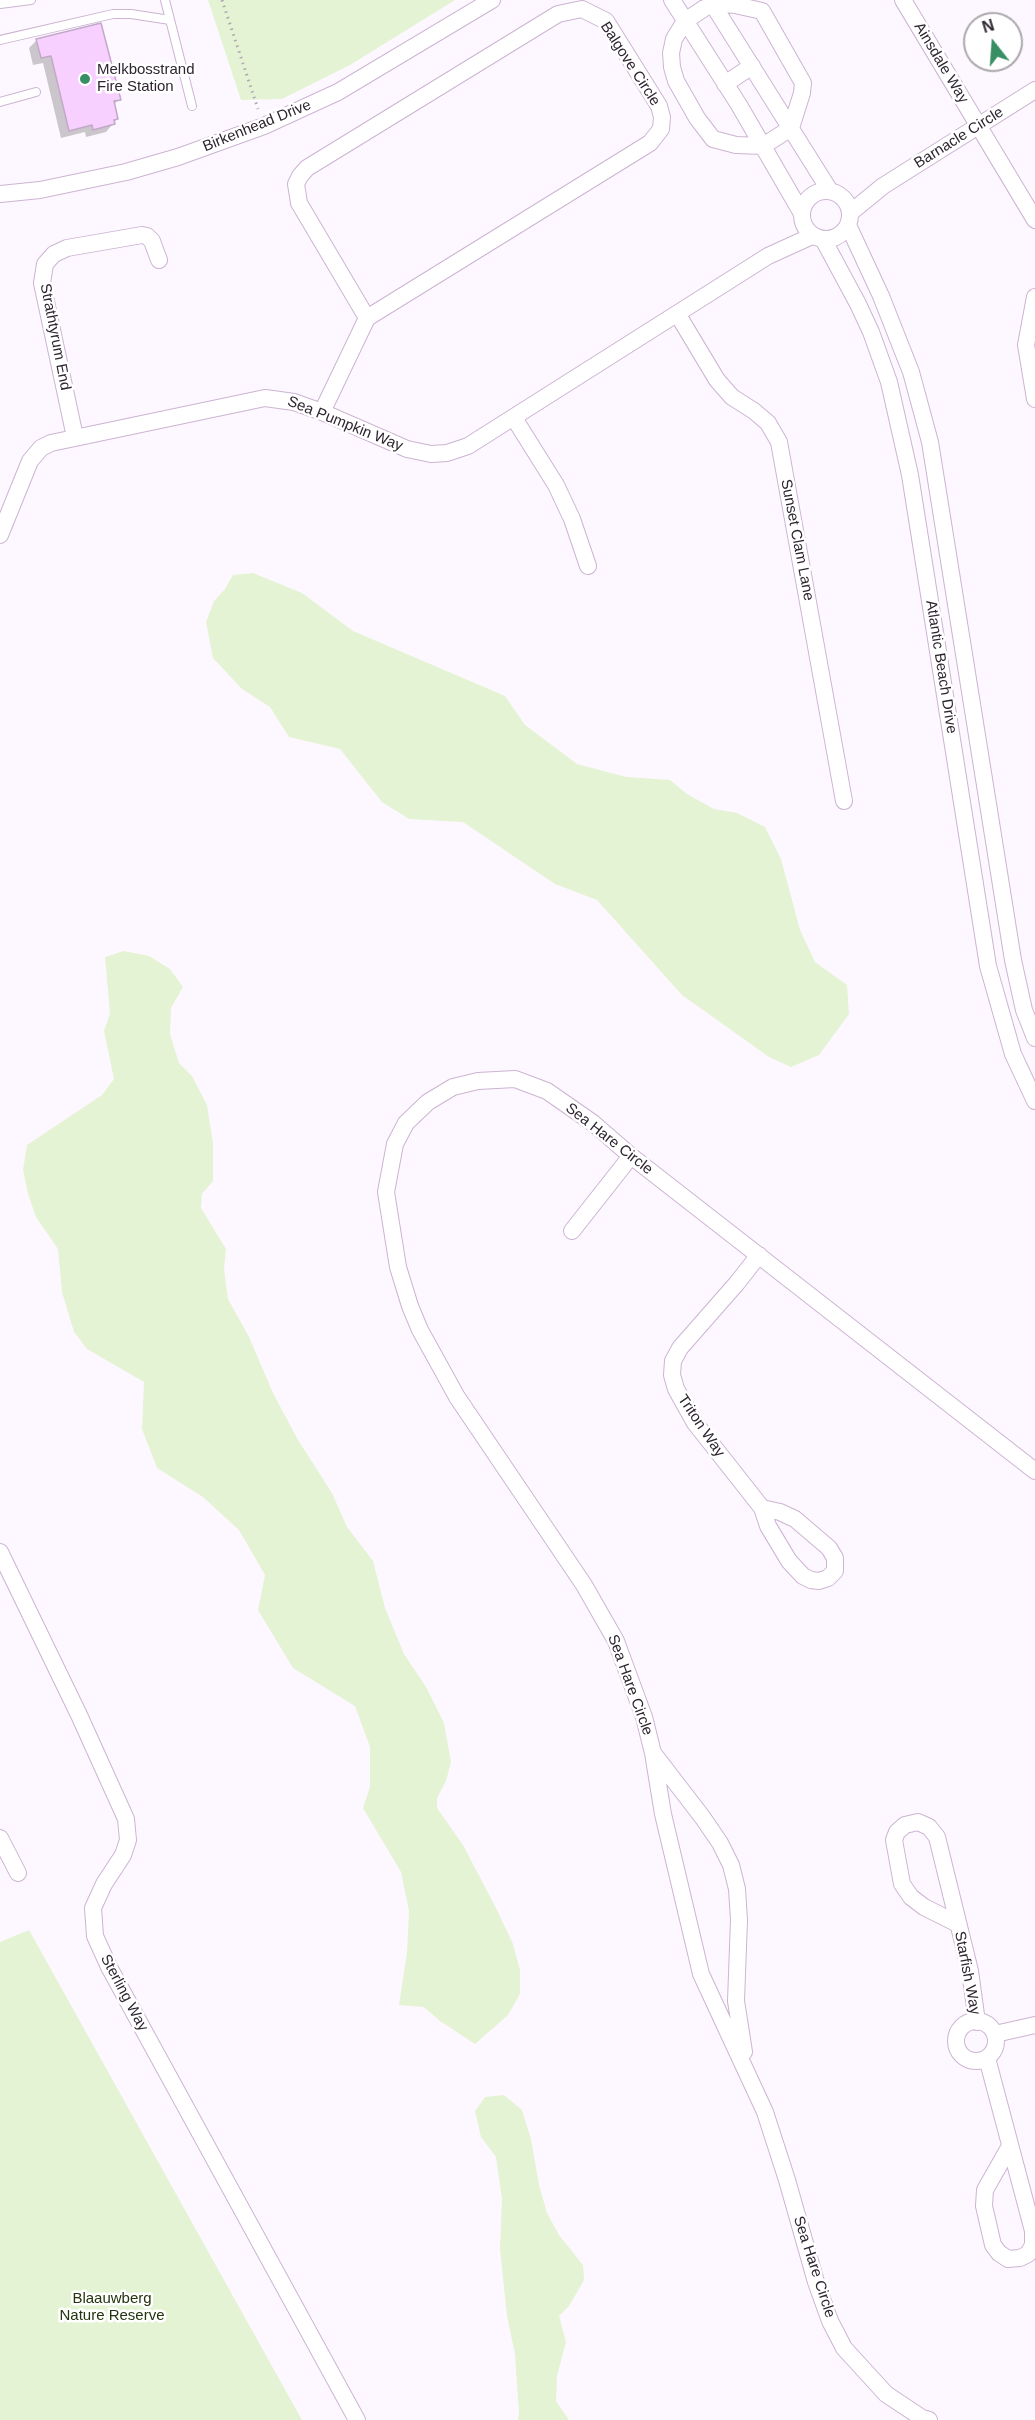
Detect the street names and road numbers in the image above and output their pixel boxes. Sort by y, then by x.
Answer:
street label: Balgove Circle [596,19,664,109]
street label: Ainsdale Way [910,19,972,107]
street label: Birkenhead Drive [200,96,314,156]
street label: Barnacle Circle [911,103,1007,173]
street label: Strathtyrum End [36,282,74,392]
street label: Sea Pumpkin Way [285,393,405,455]
street label: Sunset Clam Lane [776,478,818,602]
street label: Atlantic Beach Drive [922,599,960,735]
street label: Sea Hare Circle [562,1099,656,1179]
street label: Triton Way [674,1391,728,1461]
street label: Sea Hare Circle [603,1632,657,1738]
street label: Starfish Way [950,1930,984,2016]
street label: Sterling Way [96,1951,152,2035]
street label: Sea Hare Circle [789,2214,839,2320]

